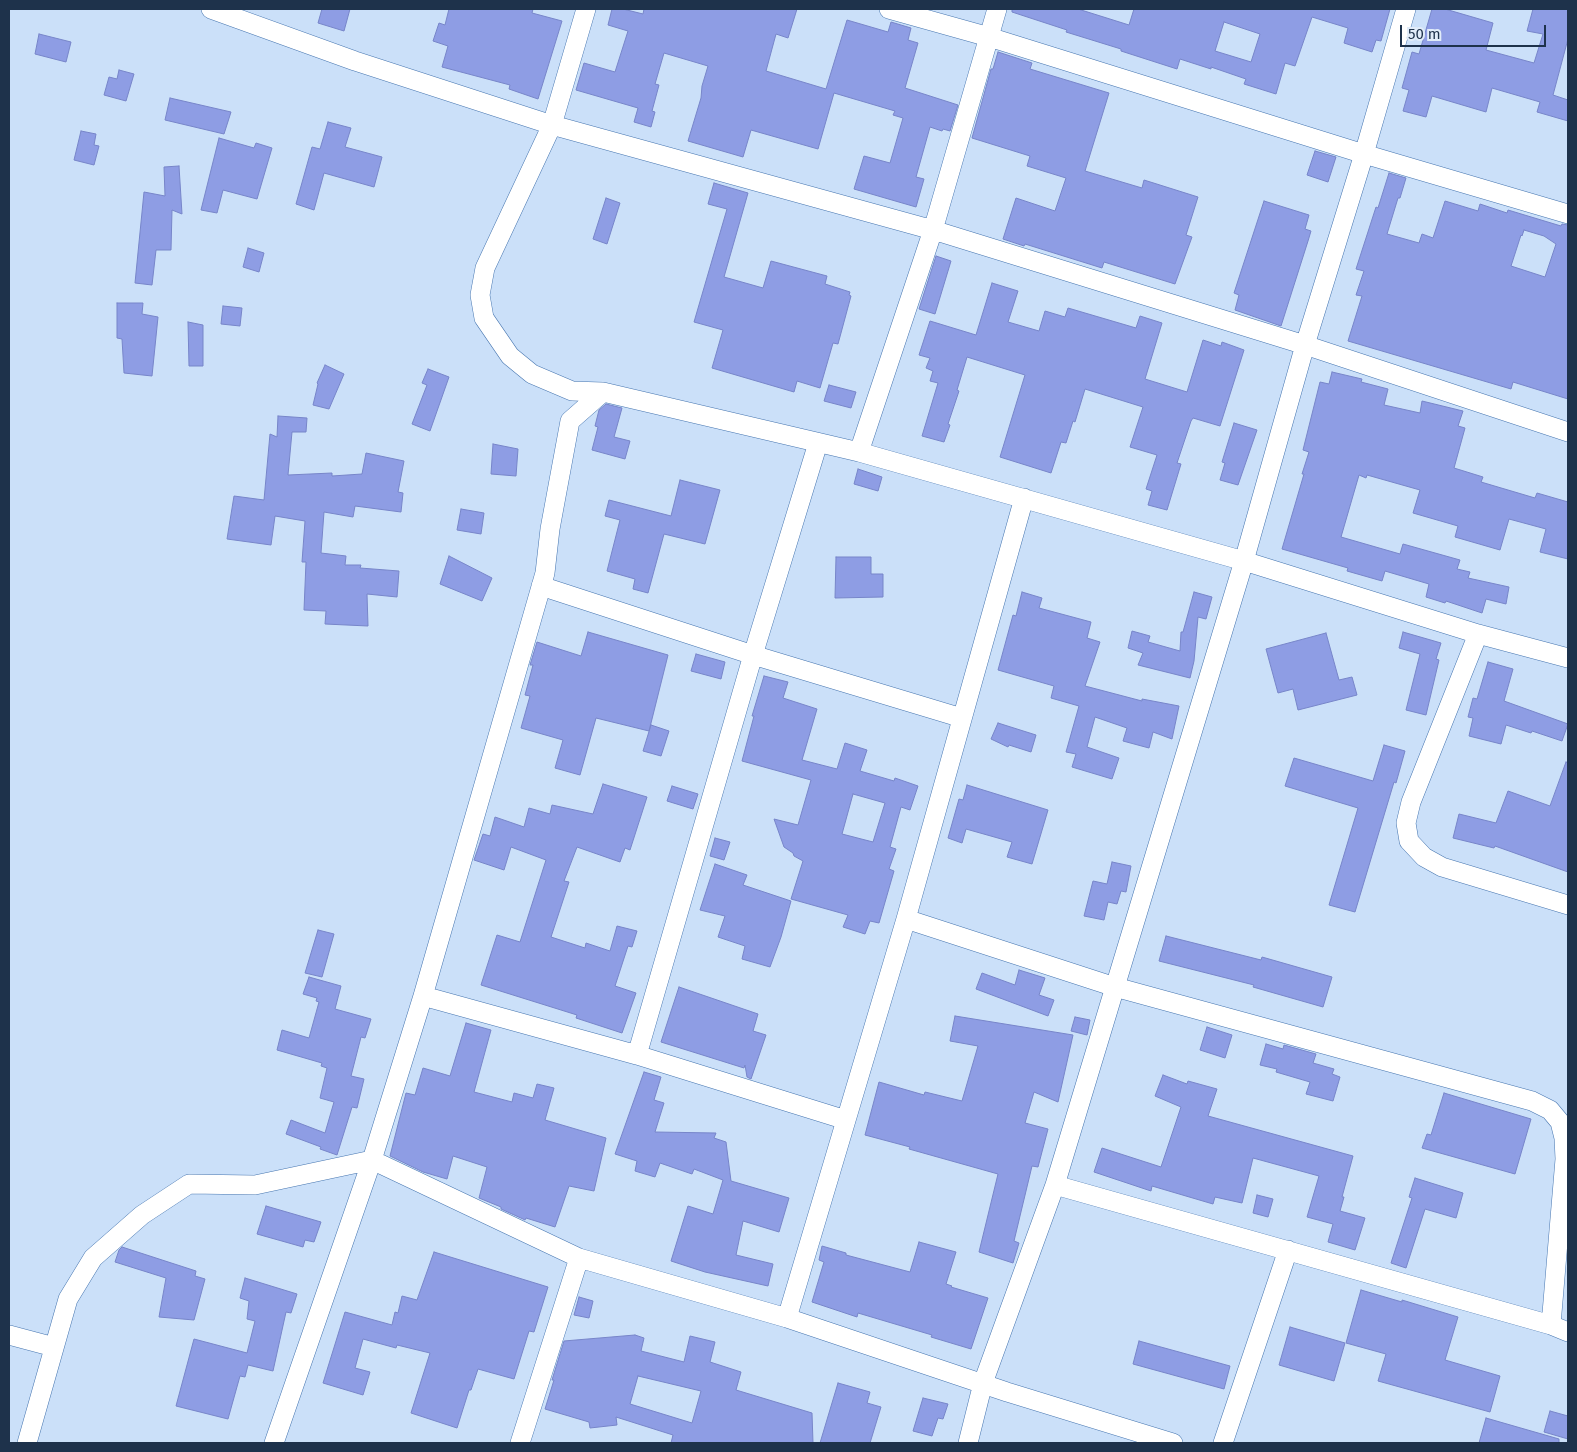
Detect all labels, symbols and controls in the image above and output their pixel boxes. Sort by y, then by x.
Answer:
scale bar [1402,15,1548,47]
text: 50 m [1408,25,1441,43]

